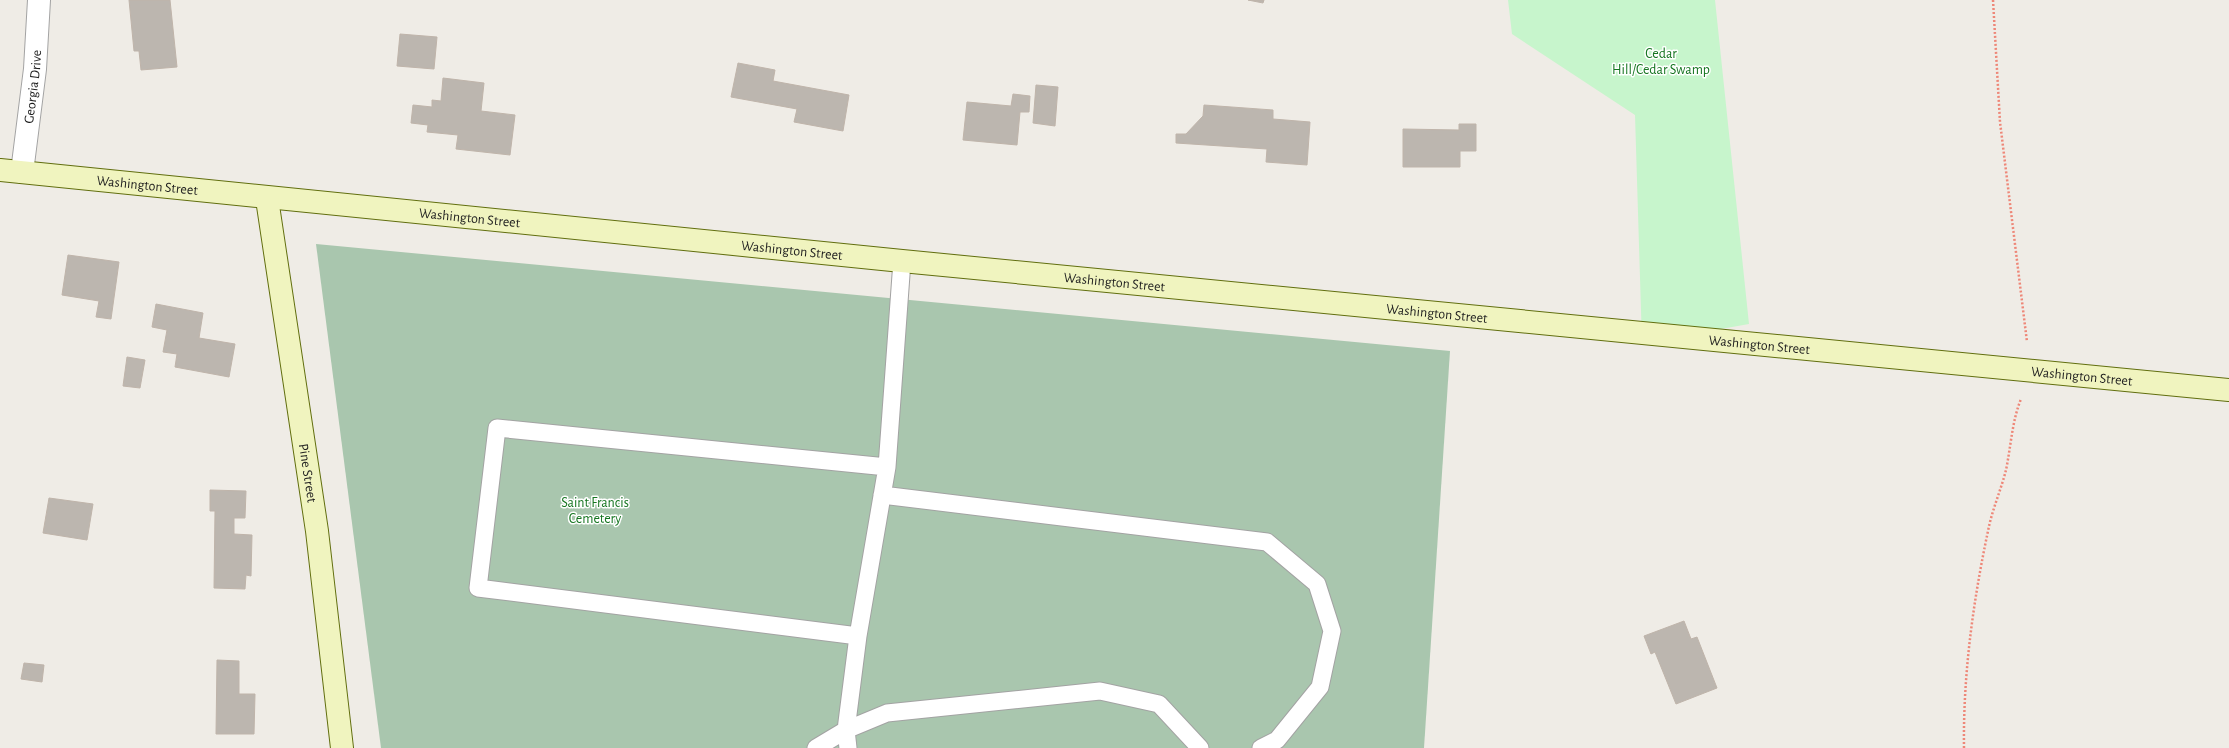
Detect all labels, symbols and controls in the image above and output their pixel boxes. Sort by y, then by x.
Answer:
park label: Cedar Hill/Cedar Swamp [1612,47,1710,77]
street label: Georgia Drive [22,49,44,124]
street label: Washington Street [96,174,199,198]
street label: Washington Street [418,206,521,230]
street label: Washington Street [741,239,844,263]
street label: Washington Street [1063,271,1166,295]
street label: Washington Street [1386,302,1489,326]
street label: Washington Street [1708,333,1811,357]
street label: Washington Street [2030,365,2134,389]
street label: Pine Street [296,443,319,504]
park label: Saint Francis Cemetery [561,496,629,526]

